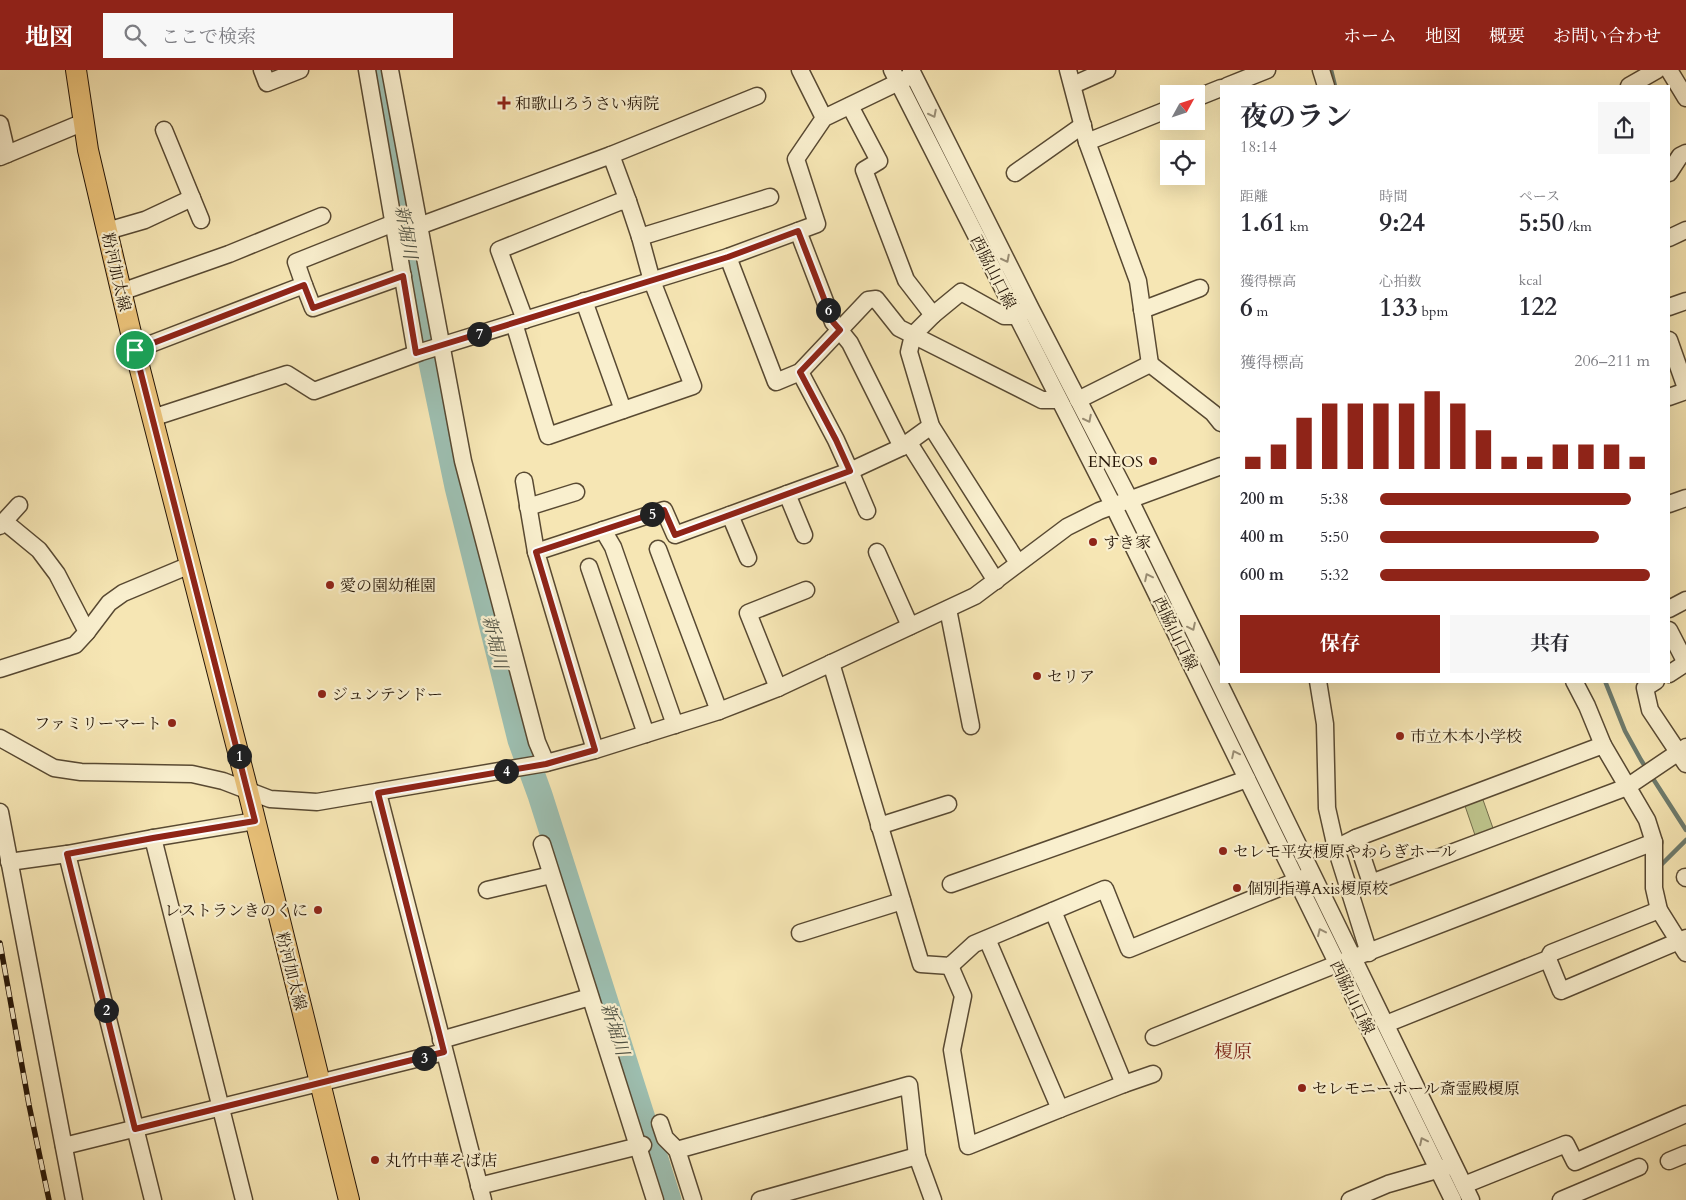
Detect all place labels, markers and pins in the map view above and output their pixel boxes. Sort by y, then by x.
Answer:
place label: 和歌山ろうさい病院 [515,93,659,115]
marker: 和歌山ろうさい病院 [497,96,511,110]
pin: 6 [816,298,840,322]
pin: 7 [466,322,492,346]
pin [114,329,156,371]
place label: ENEOS [1088,451,1143,473]
marker: ENEOS [1147,455,1159,467]
pin: 5 [640,502,664,526]
place label: すき家 [1103,532,1151,554]
marker: すき家 [1087,536,1099,548]
place label: 愛の園幼稚園 [340,575,436,597]
marker: 愛の園幼稚園 [324,579,336,591]
place label: セリア [1047,666,1095,688]
marker: セリア [1031,670,1043,682]
place label: ジュンテンドー [332,684,443,706]
marker: ジュンテンドー [316,688,328,700]
place label: ファミリーマート [34,713,162,735]
marker: ファミリーマート [166,717,178,729]
place label: 市立木本小学校 [1410,726,1522,748]
marker: 市立木本小学校 [1394,730,1406,742]
pin: 1 [226,744,252,768]
pin: 4 [494,758,518,784]
place label: セレモ平安榎原やわらぎホール [1233,841,1457,863]
marker: セレモ平安榎原やわらぎホール [1217,845,1229,857]
place label: 個別指導Axis榎原校 [1247,878,1388,900]
marker: 個別指導Axis榎原校 [1231,882,1243,894]
place label: レストランきのくに [164,900,308,922]
marker: レストランきのくに [312,904,324,916]
pin: 2 [94,998,118,1022]
pin: 3 [412,1046,436,1070]
place label: セレモニーホール斎霊殿榎原 [1312,1078,1520,1100]
marker: セレモニーホール斎霊殿榎原 [1296,1082,1308,1094]
place label: 丸竹中華そば店 [385,1150,497,1172]
marker: 丸竹中華そば店 [369,1154,381,1166]

